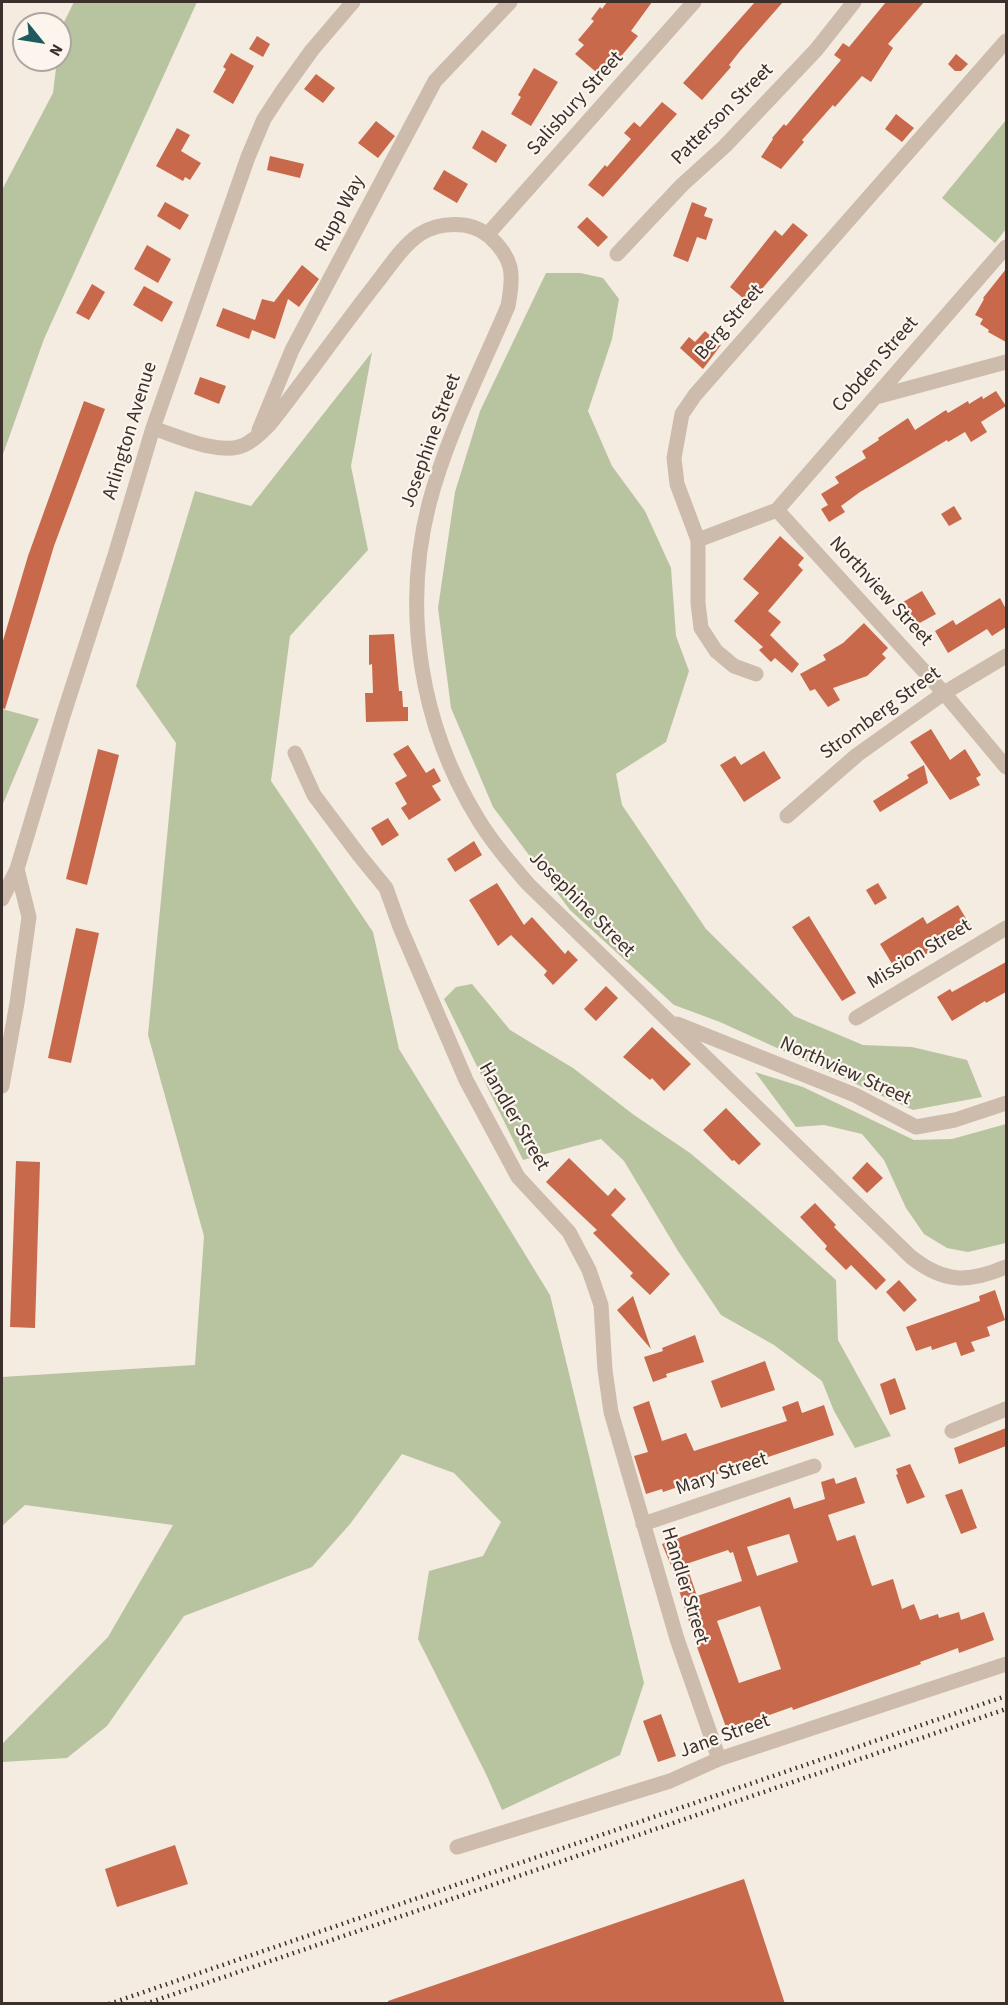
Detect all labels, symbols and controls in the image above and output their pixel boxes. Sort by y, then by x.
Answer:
north arrow [12,12,72,72]
text: N [44,40,68,60]
street label: Salisbury Street [523,47,629,161]
street label: Patterson Street [667,59,779,171]
street label: Rupp Way [311,172,371,256]
street label: Berg Street [691,280,769,366]
street label: Cobden Street [828,312,924,418]
street label: Arlington Avenue [99,359,163,503]
street label: Josephine Street [397,371,467,511]
street label: Northview Street [823,532,937,652]
street label: Stromberg Street [816,662,946,766]
street label: Josephine Street [523,847,639,963]
street label: Mission Street [864,915,976,995]
street label: Northview Street [776,1032,914,1112]
street label: Handler Street [472,1059,554,1175]
street label: Mary Street [673,1448,771,1502]
street label: Handler Street [655,1525,713,1647]
street label: Jane Street [676,1710,774,1764]

